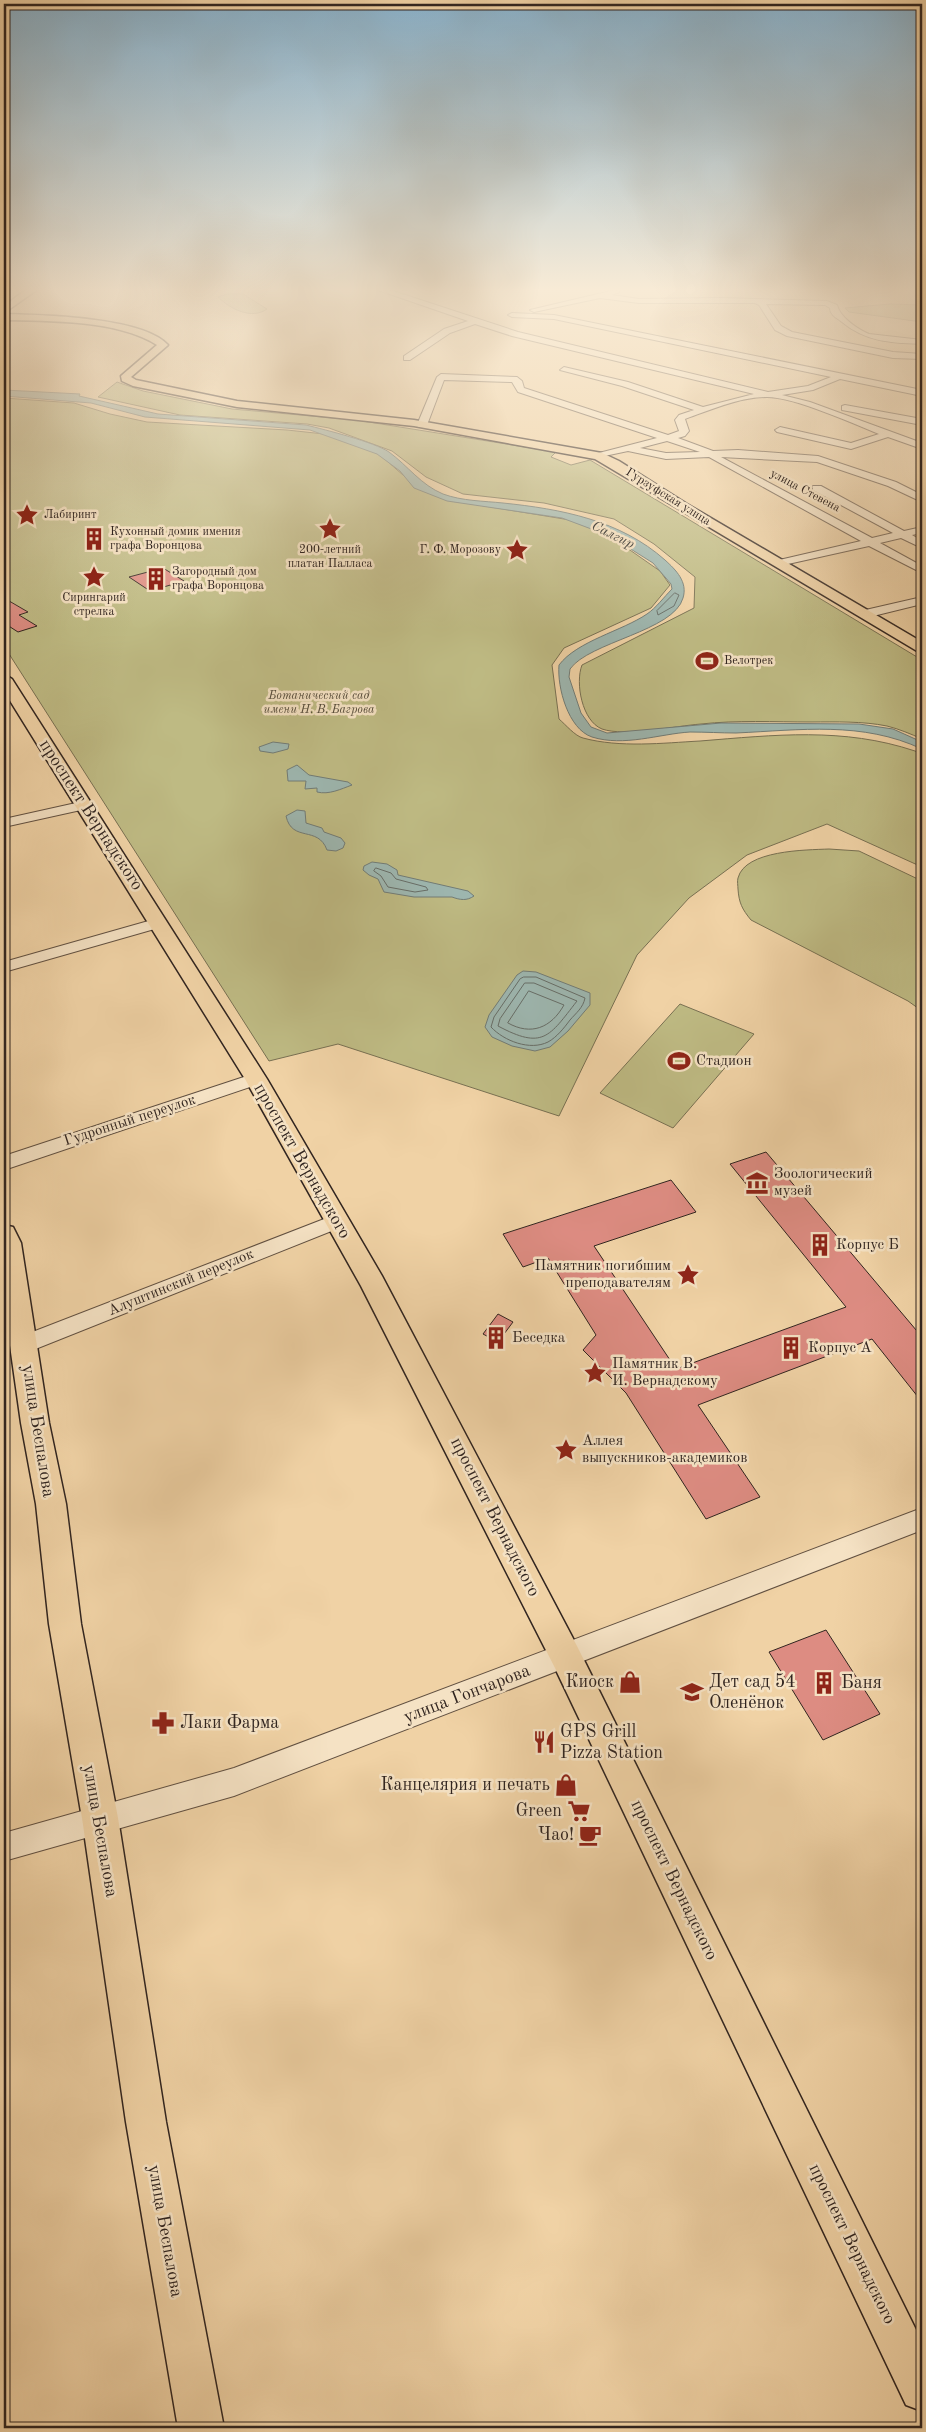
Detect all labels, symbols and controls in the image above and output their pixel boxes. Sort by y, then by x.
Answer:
street label: Гурзуфская улица [624,466,713,528]
street label: улица Стевена [768,468,842,514]
place icon: Лабиринт [14,502,40,528]
place label: Лабиринт [44,509,97,521]
place icon: 200-летний платан Палласа [317,516,343,542]
water label: Салгир [589,519,637,552]
building icon: Кухонный домик имения графа Воронцова [81,526,107,552]
place label: Кухонный домик имения графа Воронцова [110,526,241,552]
place icon: Г. Ф. Морозову [504,537,530,563]
place label: 200-летний платан Палласа [288,544,372,570]
place label: Г. Ф. Морозову [420,544,502,556]
place icon: Сирингарий стрелка [81,564,107,590]
building icon: Загородный дом графа Воронцова [143,566,169,592]
place label: Загородный дом графа Воронцова [172,566,264,592]
place label: Сирингарий стрелка [62,592,126,618]
sports icon: Велотрек [694,648,720,674]
place label: Велотрек [724,655,773,667]
park label: Ботанический сад имени Н. В. Багрова [264,690,375,716]
street label: проспект Вернадского [36,736,146,894]
sports icon: Стадион [666,1048,692,1074]
place label: Стадион [696,1054,752,1069]
street label: проспект Вернадского [250,1080,354,1242]
street label: Гудронный переулок [62,1092,198,1149]
place label: Зоологический музей [774,1167,872,1199]
museum icon: Зоологический музей [744,1170,770,1196]
building icon: Корпус Б [807,1232,833,1258]
place label: Корпус Б [836,1238,899,1253]
street label: Алуштинский переулок [106,1247,256,1319]
place label: Памятник погибшим преподавателям [534,1259,671,1291]
place icon: Памятник погибшим преподавателям [675,1262,701,1288]
building icon: Беседка [483,1325,509,1351]
place label: Беседка [512,1331,566,1346]
building icon: Корпус А [778,1335,804,1361]
place label: Корпус А [808,1341,872,1356]
place label: Памятник В. И. Вернадскому [612,1357,718,1389]
place icon: Памятник В. И. Вернадскому [582,1360,608,1386]
street label: улица Беспалова [19,1363,57,1499]
place label: Аллея выпускников-академиков [582,1434,747,1466]
street label: проспект Вернадского [447,1435,543,1600]
place icon: Аллея выпускников-академиков [553,1437,579,1463]
street label: улица Гончарова [401,1662,533,1726]
shop icon: Киоск [617,1669,643,1695]
building icon: Баня [811,1670,837,1696]
place label: Киоск [565,1673,614,1691]
place label: Дет сад 54 Оленёнок [709,1673,796,1712]
place label: Баня [841,1674,882,1692]
school or university icon: Дет сад 54 Оленёнок [679,1679,705,1705]
pharmacy icon: Лаки Фарма [150,1710,176,1736]
place label: Лаки Фарма [180,1714,279,1732]
place label: GPS Grill Pizza Station [560,1723,663,1762]
restaurant icon: GPS Grill Pizza Station [531,1729,557,1755]
street label: улица Беспалова [79,1763,121,1899]
shop icon: Канцелярия и печать [553,1772,579,1798]
place label: Канцелярия и печать [381,1776,550,1794]
street label: проспект Вернадского [627,1797,721,1963]
supermarket icon: Green [566,1798,592,1824]
place label: Green [515,1802,562,1820]
cafe icon: Чао! [577,1822,603,1848]
place label: Чао! [538,1826,574,1844]
street label: проспект Вернадского [805,2161,899,2327]
street label: улица Беспалова [144,2163,186,2299]

